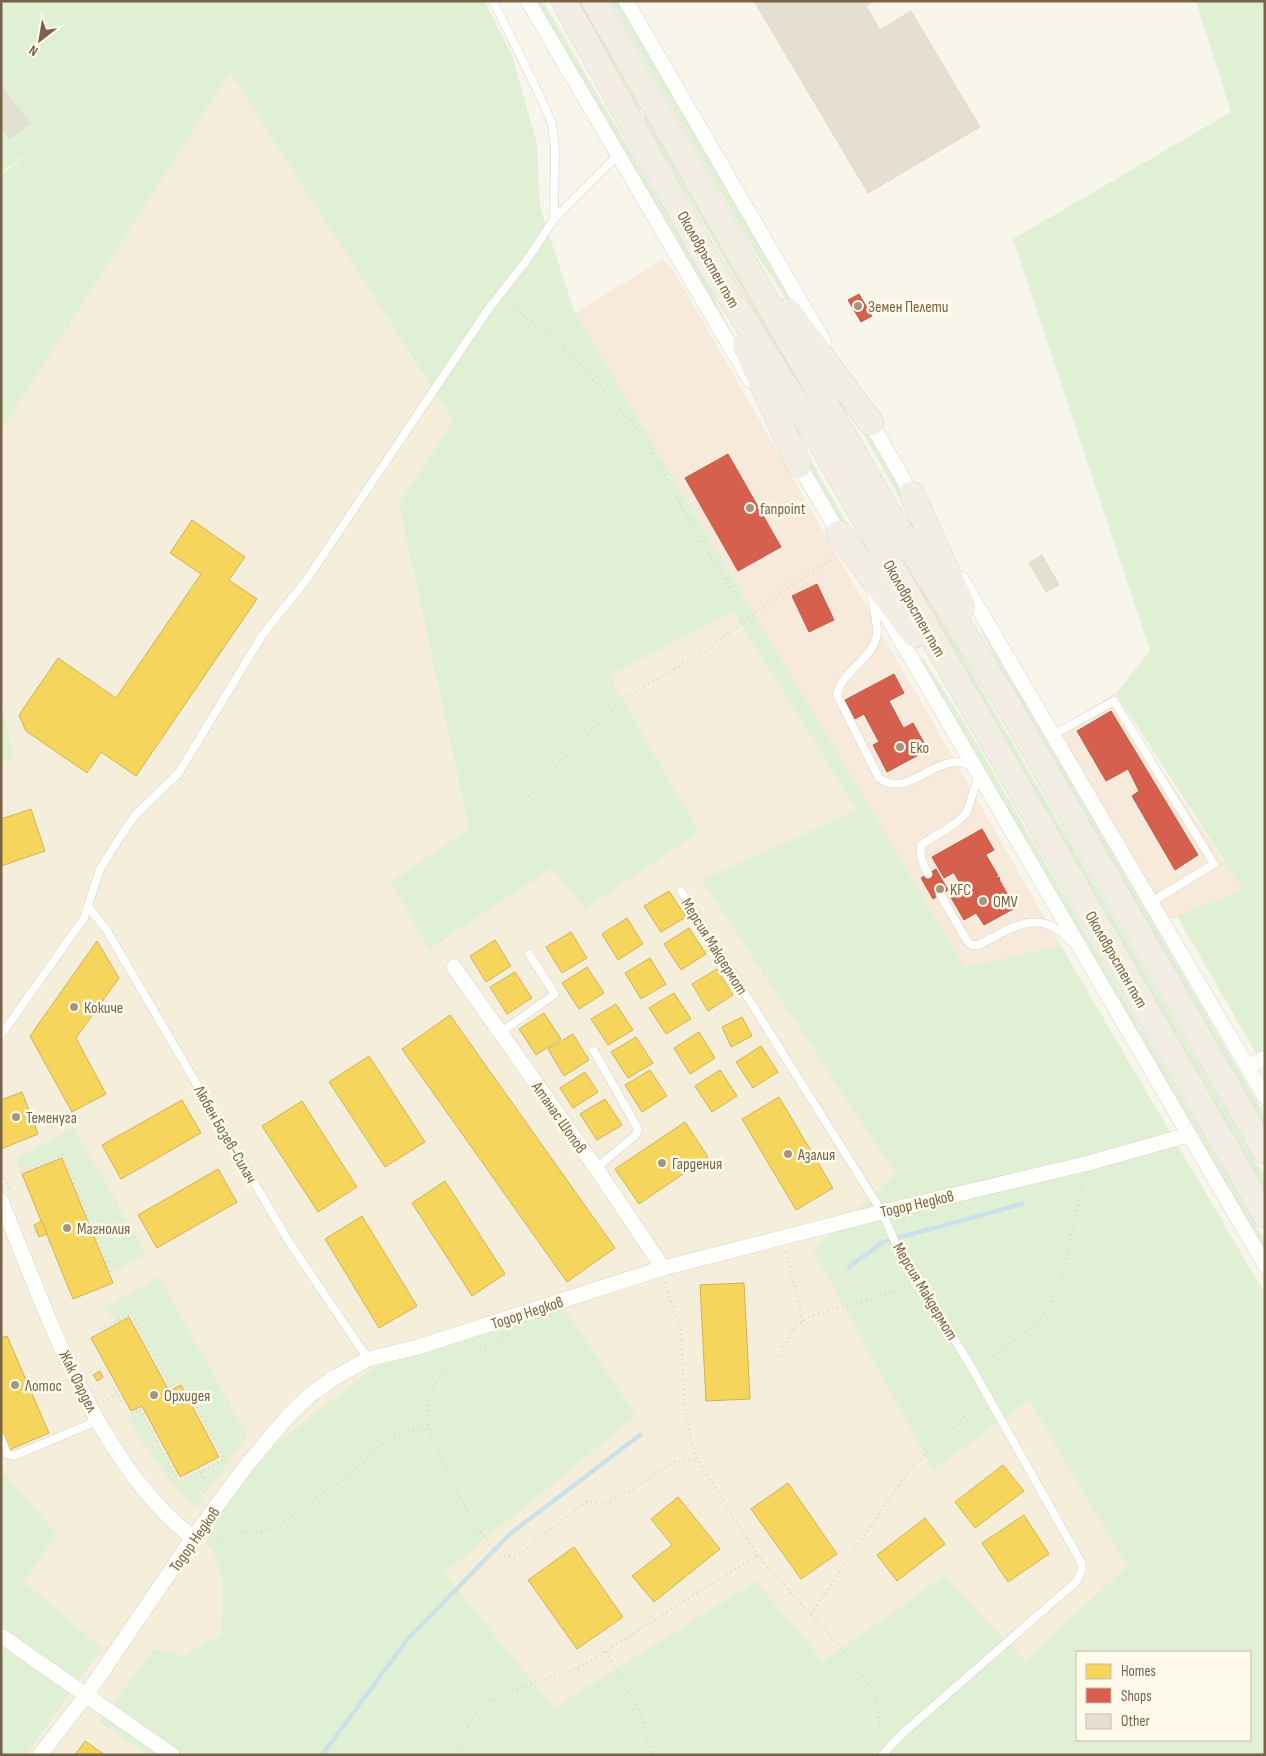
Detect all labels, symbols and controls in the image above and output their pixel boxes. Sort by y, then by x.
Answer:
north arrow [15,15,65,65]
text: N [26,42,41,60]
street label: Околовръстен път [672,208,743,312]
place label: Земен Пелети [868,298,949,317]
marker: Земен Пелети [852,300,864,312]
place label: fanpoint [760,500,806,519]
marker: fanpoint [744,502,756,514]
street label: Околовръстен път [878,557,949,661]
place label: Eko [910,739,929,758]
marker: Eko [894,741,906,753]
place label: KFC [950,881,971,900]
marker: KFC [934,883,946,895]
place label: OMV [993,893,1018,912]
street label: Мерсия Макдермот [676,895,751,999]
marker: OMV [977,895,989,907]
street label: Околовръстен път [1080,908,1151,1012]
place label: Кокиче [84,999,123,1018]
marker: Кокиче [68,1001,80,1013]
street label: Атанас Шопов [527,1078,590,1157]
street label: Любен Бозев-Силач [189,1082,260,1187]
place label: Теменуга [26,1109,77,1128]
marker: Теменуга [10,1111,22,1123]
place label: Азалия [797,1146,835,1165]
marker: Азалия [782,1148,794,1160]
place label: Гардения [672,1155,722,1174]
marker: Гардения [656,1157,668,1169]
street label: Тодор Недков [879,1187,956,1222]
place label: Магнолия [77,1220,130,1239]
marker: Магнолия [61,1222,73,1234]
street label: Мерсия Макдермот [888,1240,961,1344]
street label: Тодор Недков [489,1293,566,1334]
street label: Жак Фардел [54,1348,101,1416]
place label: Лотос [24,1377,62,1396]
marker: Лотос [9,1379,21,1391]
place label: Орхидея [164,1387,210,1406]
marker: Орхидея [148,1389,160,1401]
street label: Тодор Недков [166,1504,224,1576]
legend [1076,1651,1251,1741]
text: Homes [1121,1662,1156,1681]
text: Shops [1121,1687,1152,1706]
text: Other [1121,1712,1150,1731]

